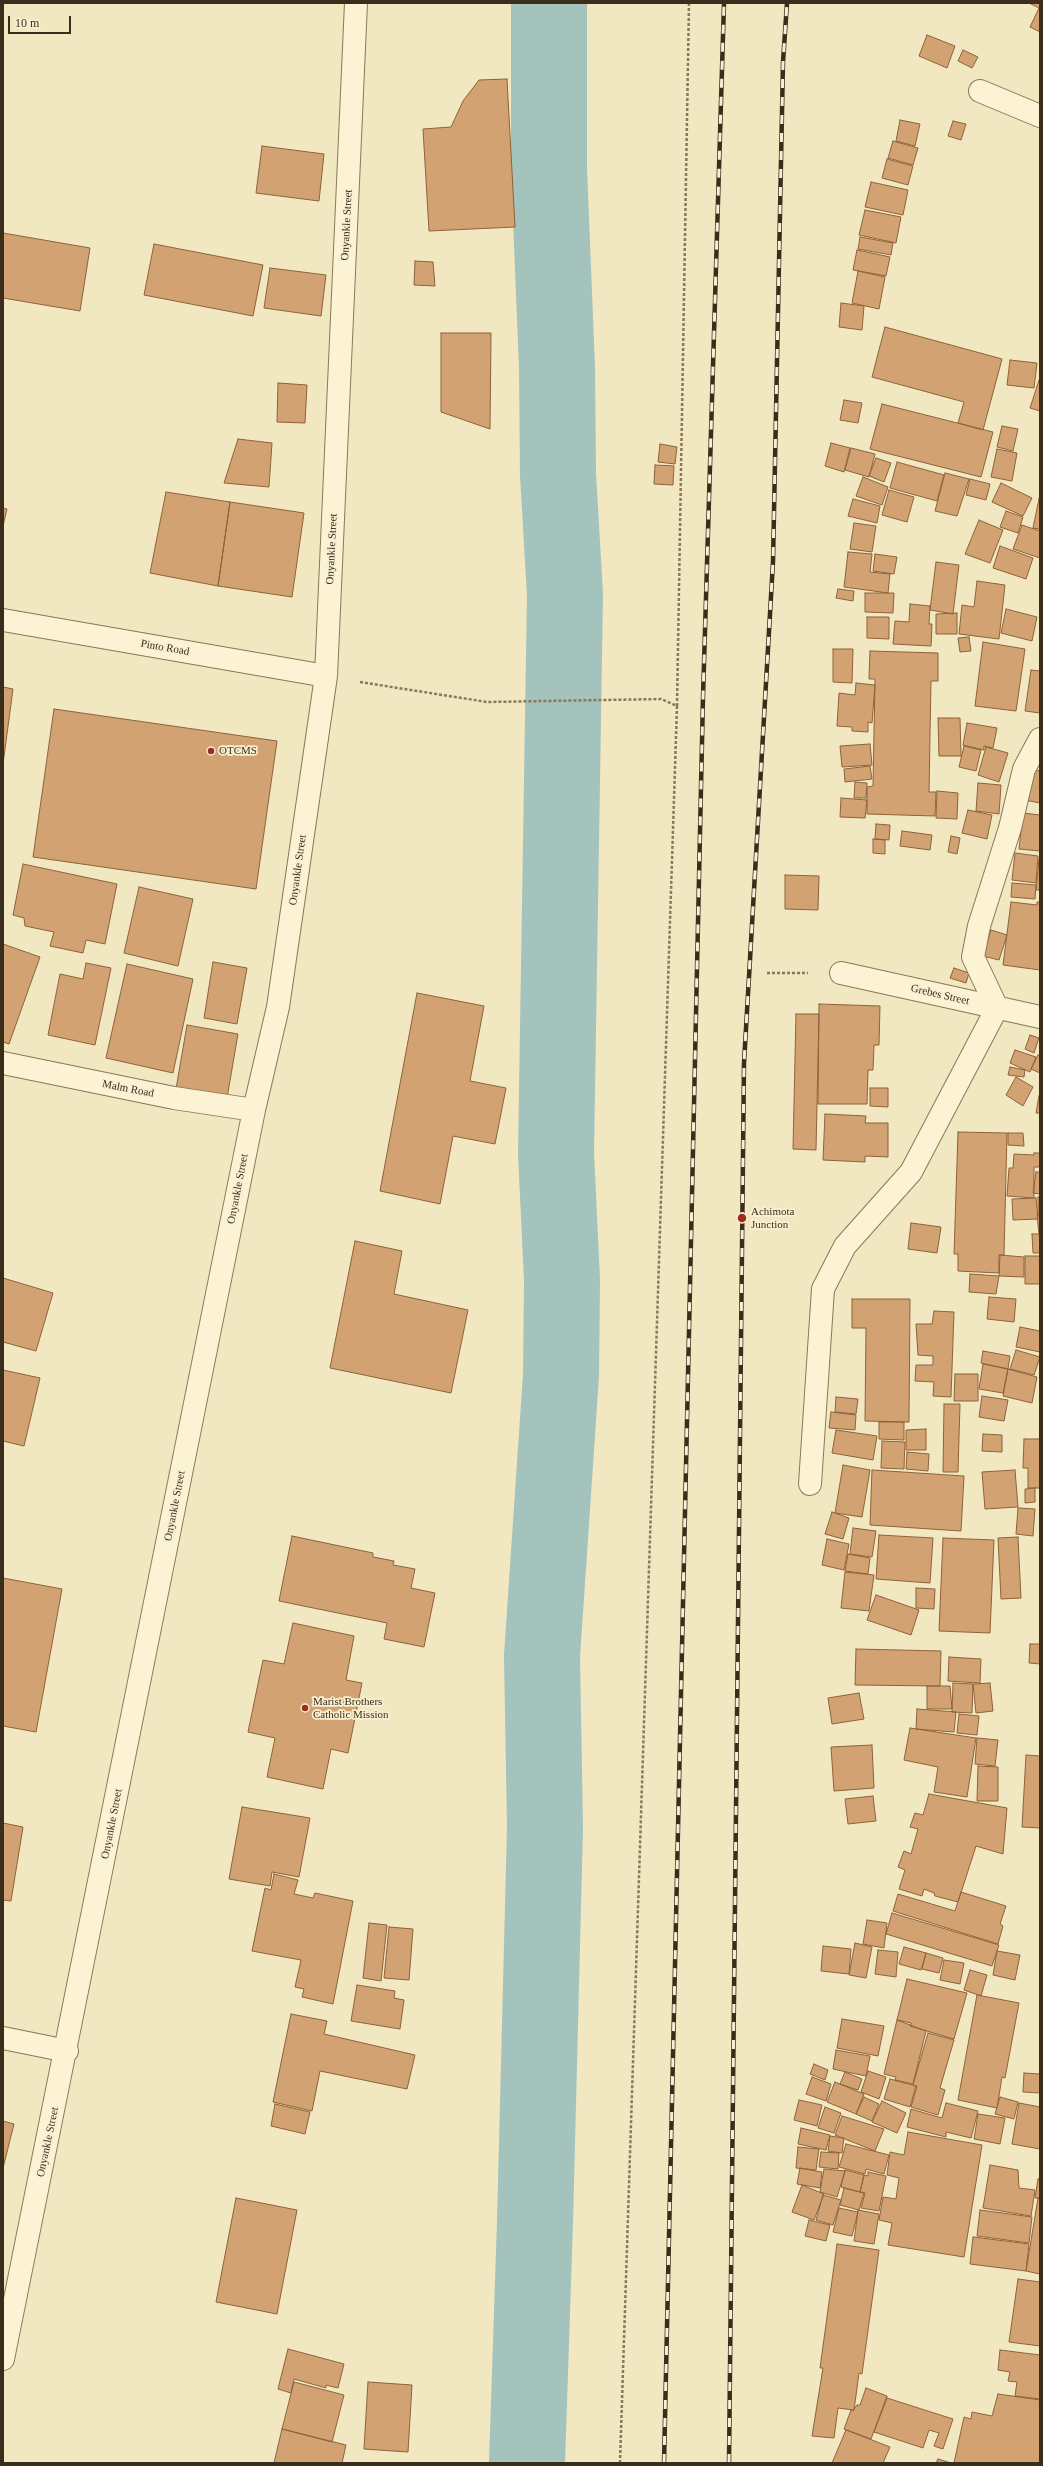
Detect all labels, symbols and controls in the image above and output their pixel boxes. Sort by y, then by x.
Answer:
scale bar [10,8,73,34]
text: 10 m [15,16,39,30]
street label: Onyankle Street [339,189,355,261]
street label: Onyankle Street [324,513,340,585]
street label: Pinto Road [140,637,190,659]
place label: OTCMS [219,744,257,758]
marker: OTCMS [206,746,216,756]
street label: Onyankle Street [287,834,309,906]
street label: Grebes Street [909,982,971,1008]
street label: Malm Road [101,1078,155,1100]
street label: Onyankle Street [225,1153,251,1225]
place label: Achimota Junction [751,1205,794,1231]
marker: Achimota Junction [736,1212,748,1224]
street label: Onyankle Street [162,1470,188,1542]
place label: Marist Brothers Catholic Mission [313,1695,388,1721]
marker: Marist Brothers Catholic Mission [300,1703,310,1713]
street label: Onyankle Street [99,1788,125,1860]
street label: Onyankle Street [34,2106,62,2178]

